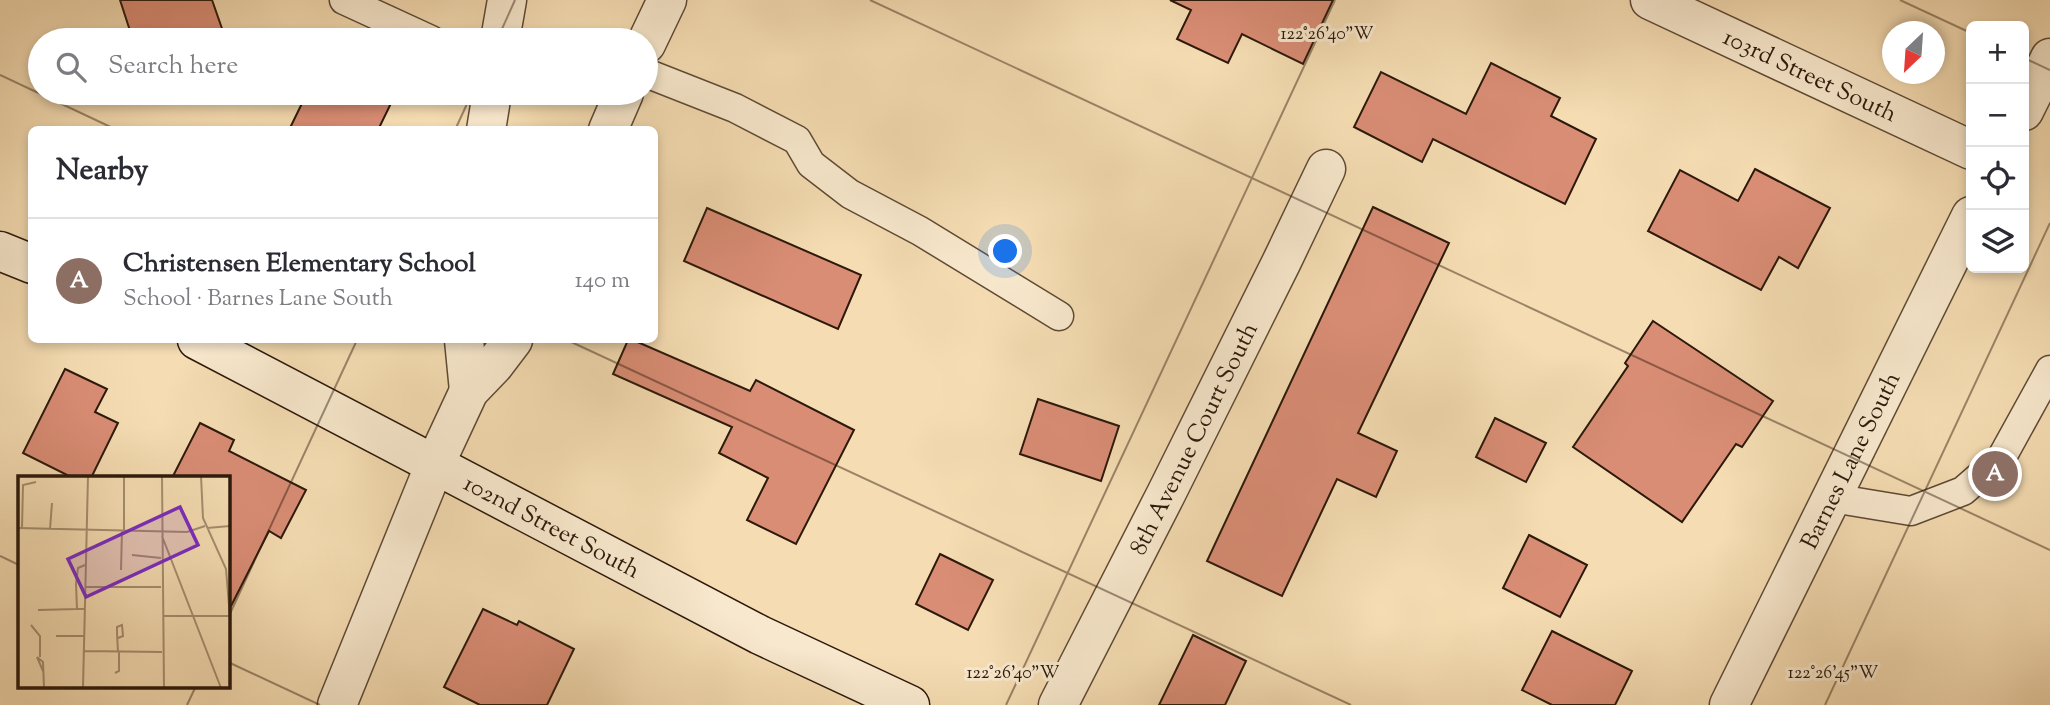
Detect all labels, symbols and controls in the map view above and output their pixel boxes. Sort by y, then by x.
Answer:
street label: 103rd Street South [1717,21,1902,132]
north arrow [1882,21,1945,84]
map controls [1966,21,2029,273]
button: + [1966,21,2029,84]
text: 122°26'40"W [1280,22,1374,48]
search box [28,28,658,105]
icon: search [52,48,90,86]
text: Search here [108,48,238,85]
button: − [1966,84,2029,147]
button: locate [1966,147,2029,210]
text: Nearby [56,150,148,193]
button: layers [1966,210,2029,273]
your location [988,234,1022,268]
text: Christensen Elementary School [123,246,476,283]
text: A [70,265,88,298]
text: 140 m [575,265,630,298]
text: School · Barnes Lane South [123,283,393,316]
street label: 8th Avenue Court South [1122,317,1268,562]
street label: Barnes Lane South [1794,367,1910,556]
pin: A [1972,448,2018,500]
street label: 102nd Street South [457,468,646,588]
inset map [18,476,229,688]
text: 122°26'40"W [966,661,1060,687]
text: 122°26'45"W [1788,661,1878,687]

